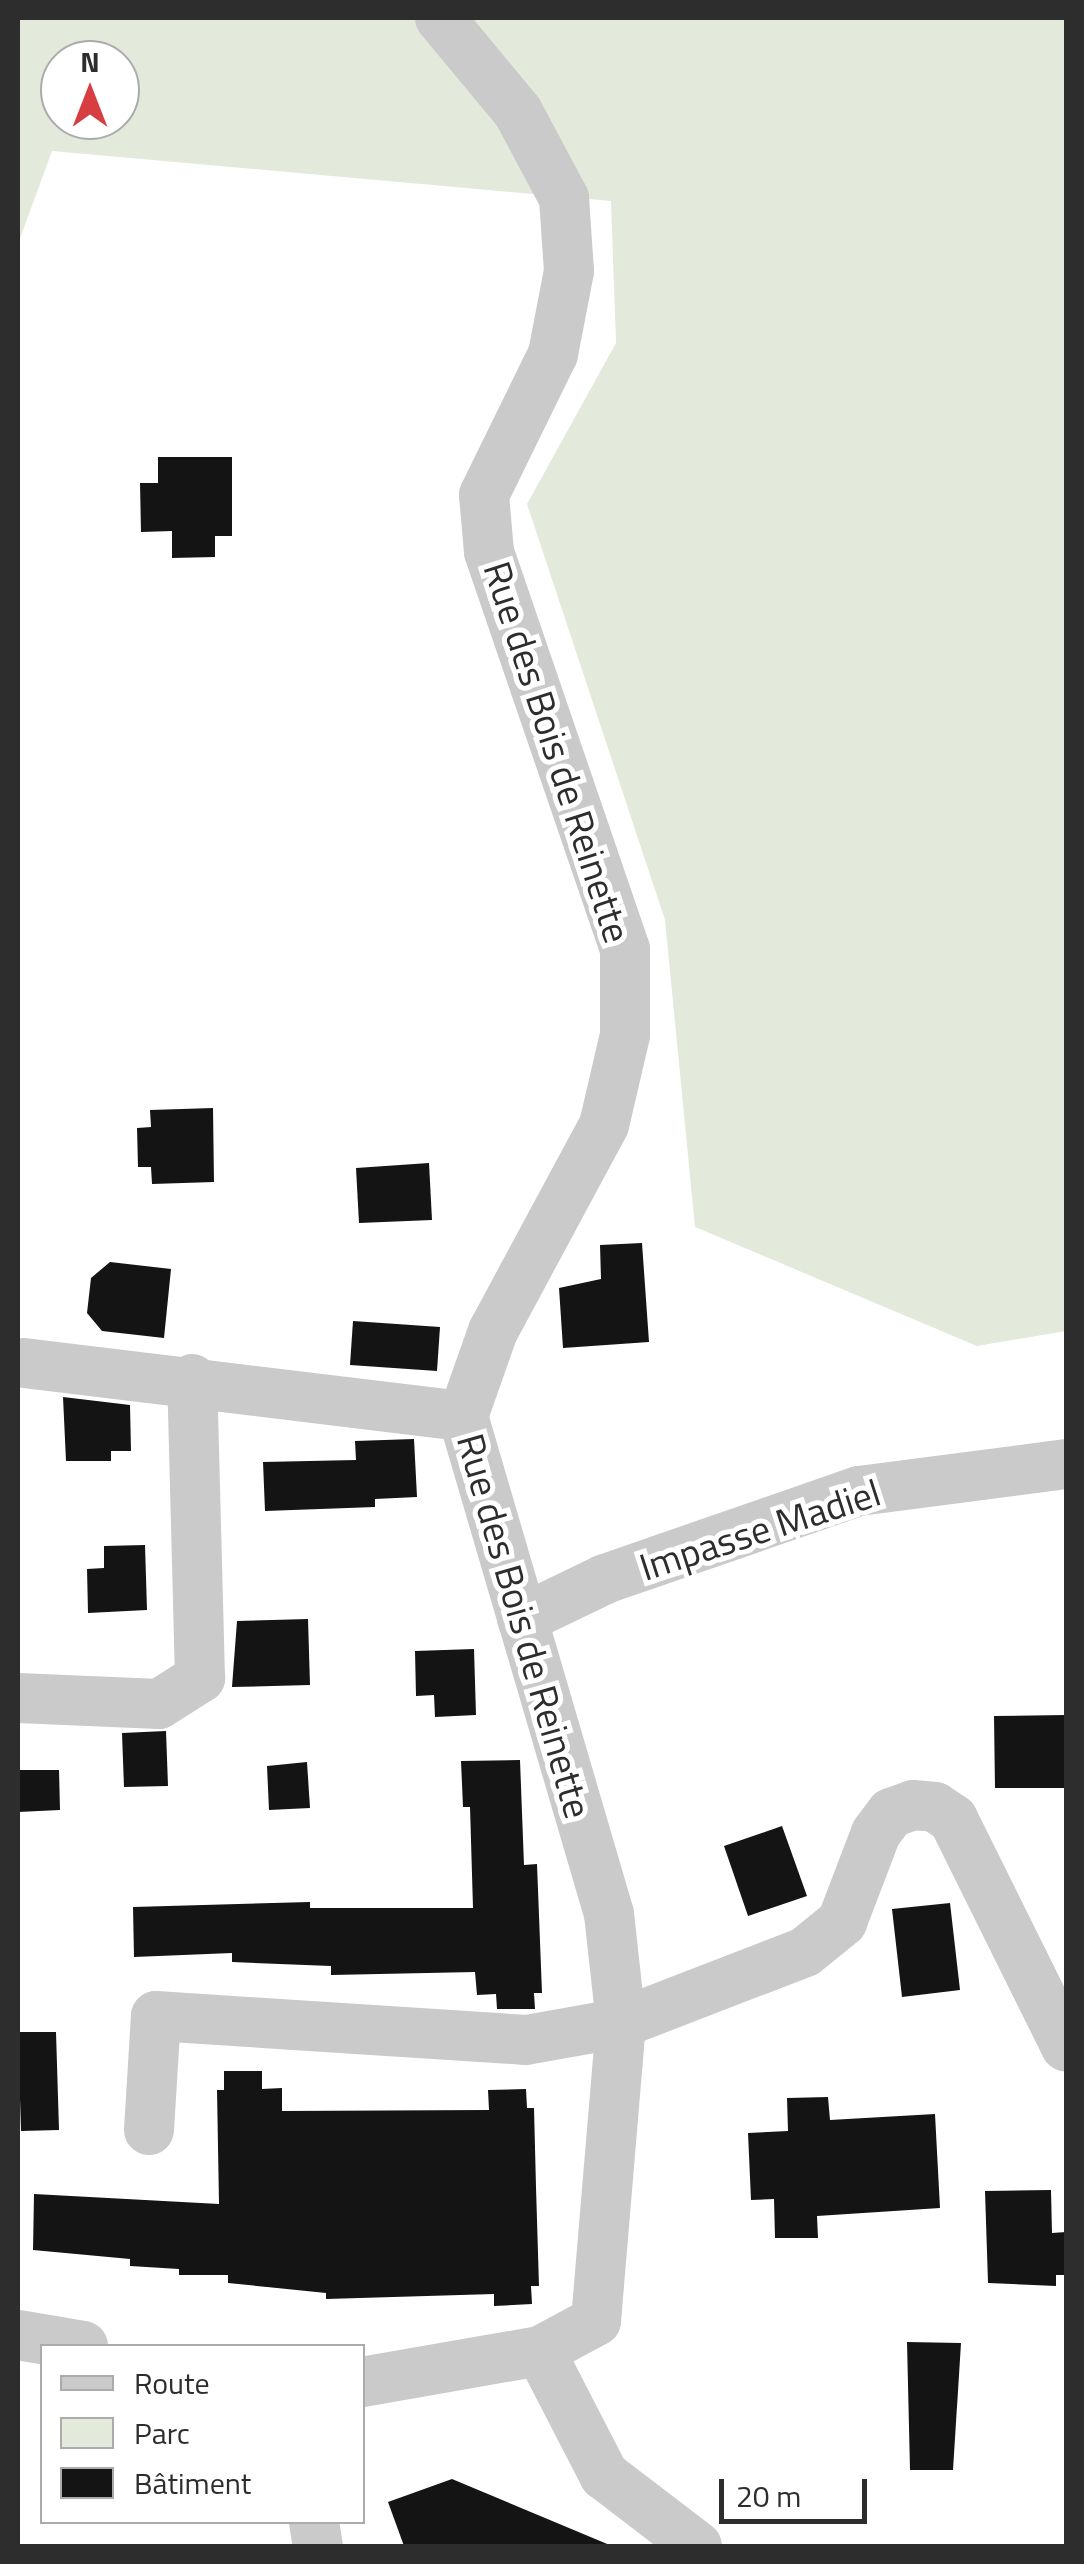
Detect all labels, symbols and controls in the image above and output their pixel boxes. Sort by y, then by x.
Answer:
north arrow [40,40,140,140]
text: N [80,40,100,83]
street label: Rue des Bois de Reinette [474,556,640,948]
street label: Rue des Bois de Reinette [447,1429,601,1823]
street label: Impasse Madiel [634,1470,886,1590]
legend [40,2344,365,2524]
text: Route [134,2360,210,2406]
text: Parc [134,2410,190,2456]
scale bar [724,2459,872,2521]
text: Bâtiment [134,2460,251,2506]
text: 20 m [736,2473,801,2519]

